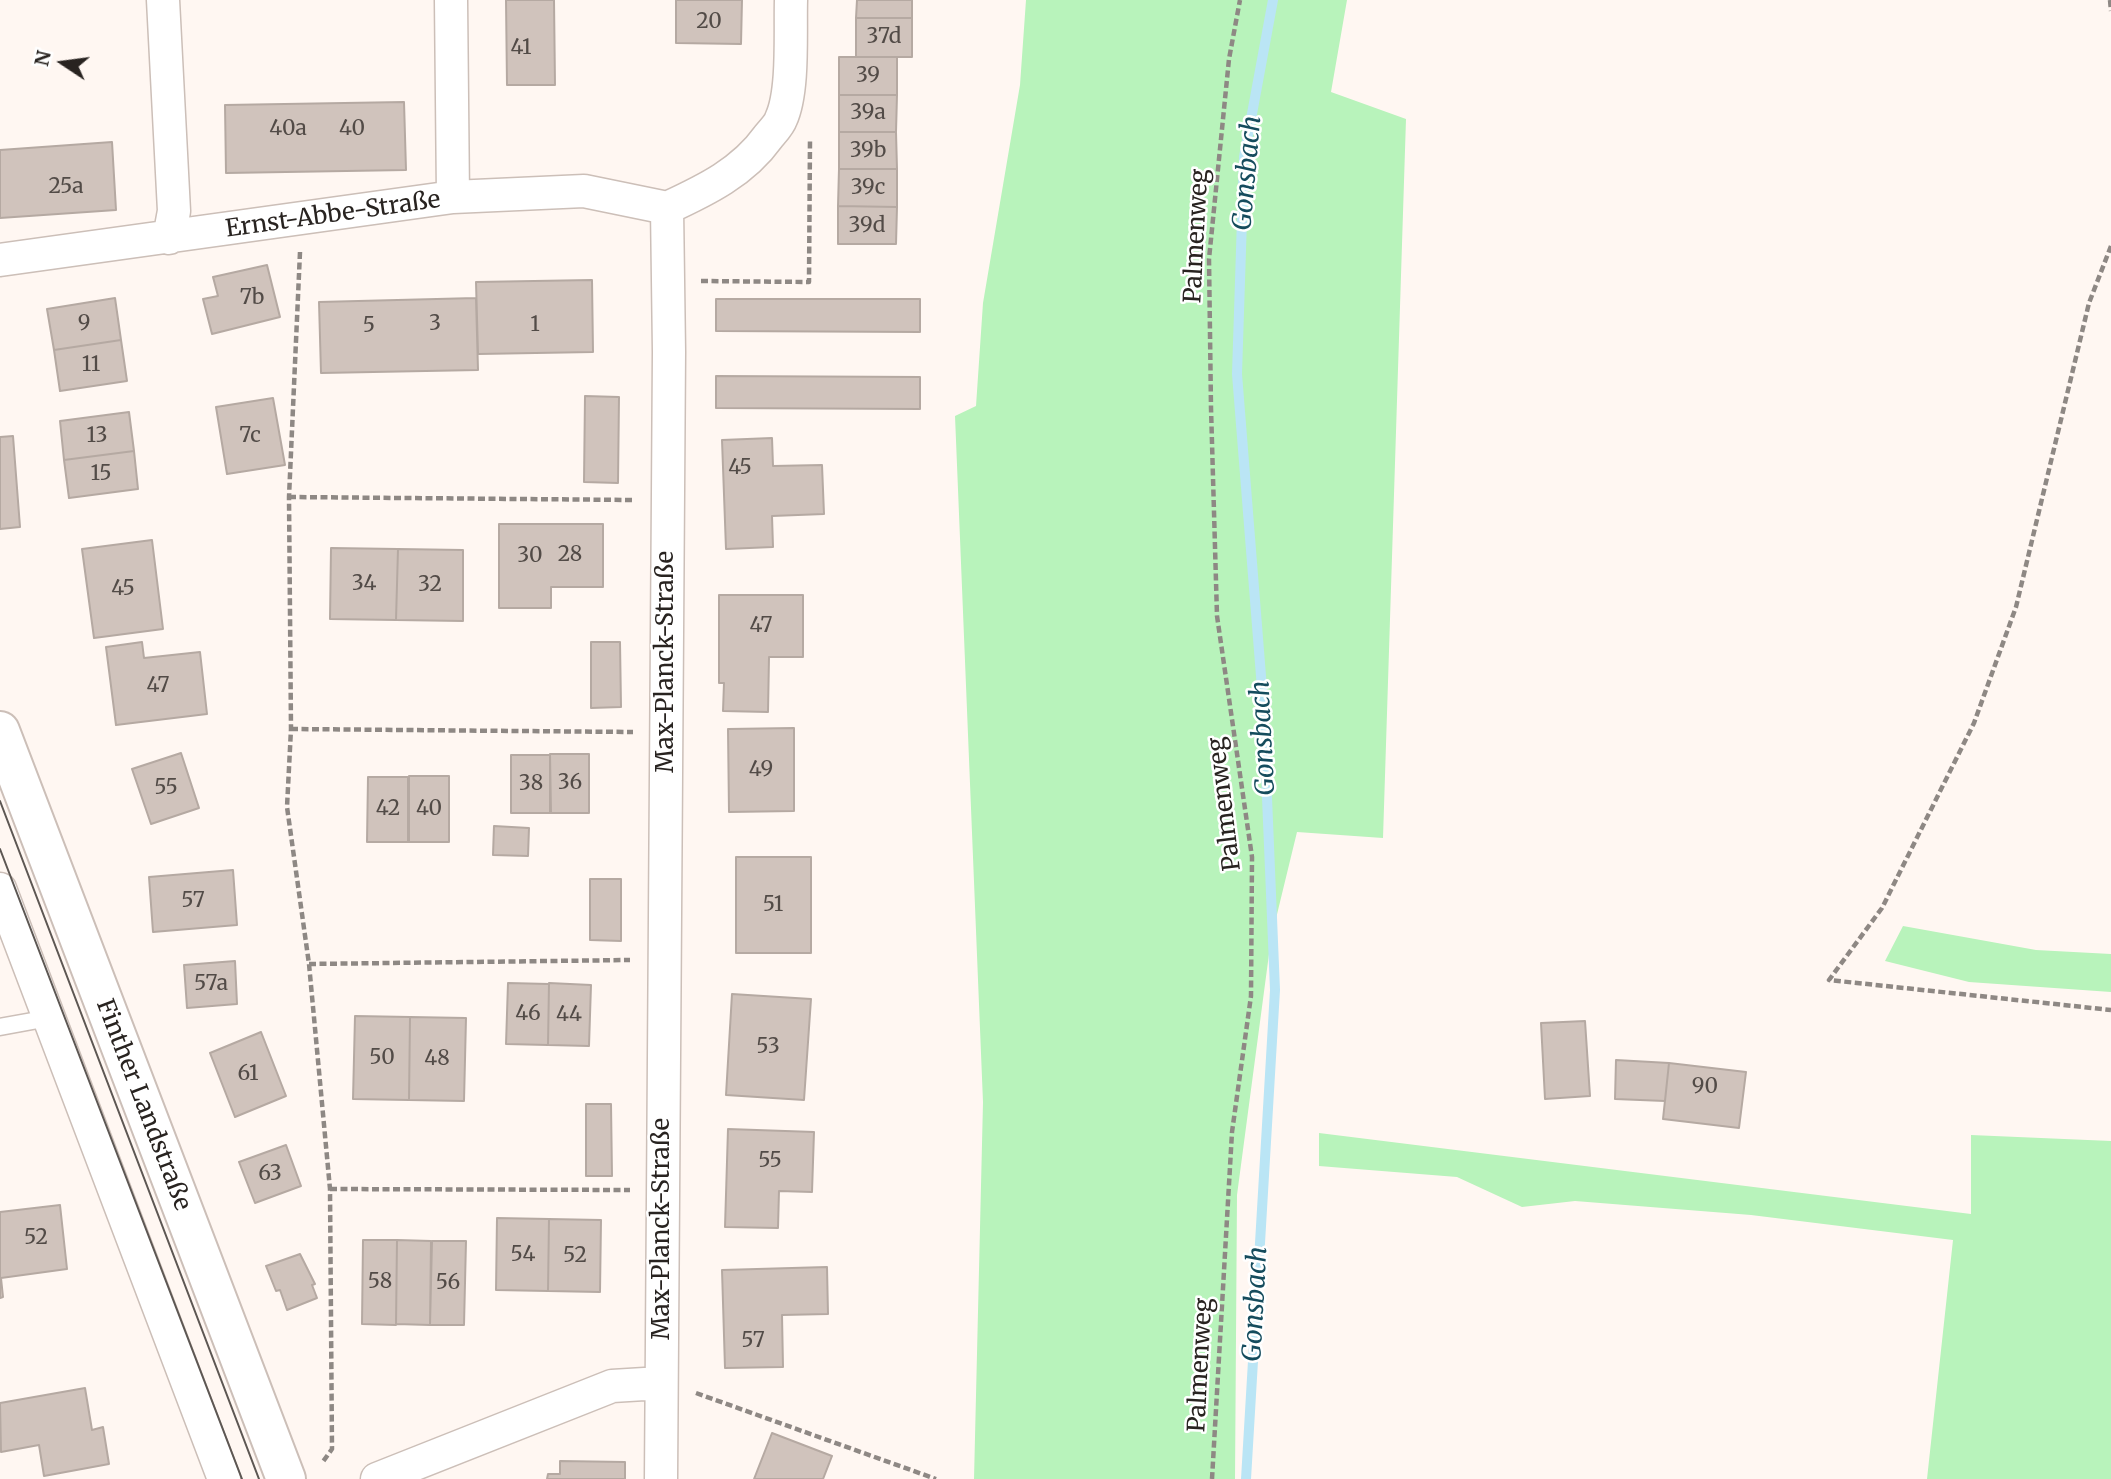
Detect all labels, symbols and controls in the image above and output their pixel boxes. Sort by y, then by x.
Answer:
house number: 20 [696,9,722,35]
house number: 37d [867,24,901,50]
north arrow [28,28,98,98]
house number: 41 [511,35,531,61]
text: N [29,48,56,68]
house number: 39 [856,63,880,89]
house number: 39a [850,100,886,126]
water label: Gonsbach [1227,114,1269,232]
house number: 40a [269,116,307,142]
house number: 40 [339,116,365,142]
house number: 39b [850,138,886,164]
street label: Palmenweg [1179,168,1215,304]
house number: 25a [48,174,84,200]
house number: 39c [851,175,885,201]
street label: Ernst-Abbe-Straße [224,186,442,244]
house number: 39d [849,213,885,239]
house number: 7b [240,285,264,311]
house number: 9 [78,311,90,337]
house number: 3 [429,311,441,337]
house number: 1 [530,312,540,338]
house number: 5 [363,313,375,339]
house number: 11 [82,352,100,378]
house number: 13 [87,423,107,449]
house number: 7c [239,423,261,449]
house number: 45 [728,455,752,481]
house number: 15 [90,461,112,487]
house number: 28 [558,542,582,568]
house number: 30 [517,543,543,569]
street label: Max-Planck-Straße [652,551,680,773]
house number: 34 [352,571,376,597]
house number: 32 [418,572,442,598]
house number: 45 [111,576,135,602]
house number: 47 [750,613,772,639]
house number: 47 [147,673,169,699]
water label: Gonsbach [1245,680,1283,796]
street label: Palmenweg [1203,735,1247,873]
house number: 49 [749,757,773,783]
house number: 36 [558,770,582,796]
house number: 38 [519,771,543,797]
house number: 55 [154,775,178,801]
house number: 42 [376,796,400,822]
house number: 40 [416,796,442,822]
house number: 57 [181,888,205,914]
house number: 51 [763,892,783,918]
house number: 57a [194,971,228,997]
street label: Finther Landstraße [89,995,197,1215]
house number: 46 [515,1001,541,1027]
house number: 44 [556,1002,582,1028]
house number: 53 [756,1034,780,1060]
house number: 50 [369,1045,395,1071]
house number: 48 [424,1046,450,1072]
house number: 61 [238,1061,258,1087]
house number: 90 [1692,1074,1718,1100]
street label: Max-Planck-Straße [648,1118,676,1340]
house number: 55 [758,1148,782,1174]
house number: 63 [258,1161,282,1187]
house number: 52 [24,1225,48,1251]
house number: 54 [511,1242,535,1268]
house number: 52 [563,1243,587,1269]
water label: Gonsbach [1237,1246,1275,1362]
house number: 58 [368,1269,392,1295]
house number: 56 [436,1270,460,1296]
street label: Palmenweg [1183,1297,1219,1433]
house number: 57 [741,1328,765,1354]

